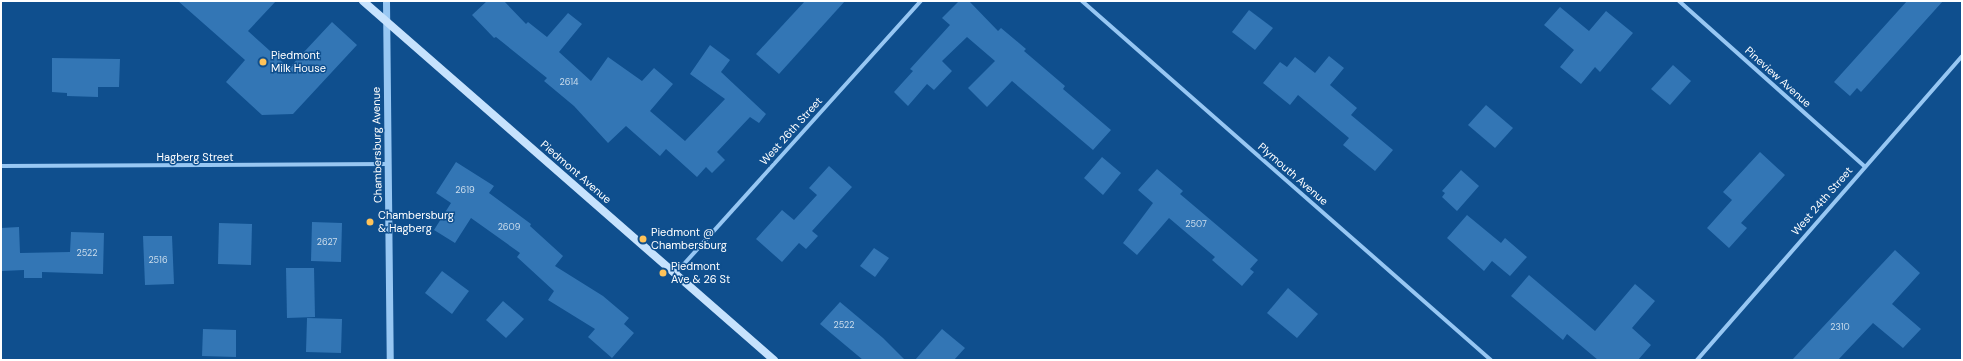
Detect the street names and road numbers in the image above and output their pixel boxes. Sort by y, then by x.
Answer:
street label: Pineview Avenue [1742,44,1814,110]
street label: Chambersburg Avenue [369,87,385,203]
street label: West 26th Street [757,94,825,168]
street label: Piedmont Avenue [538,138,614,206]
street label: Plymouth Avenue [1255,140,1331,208]
street label: Hagberg Street [157,150,233,164]
street label: West 24th Street [1789,164,1855,238]

